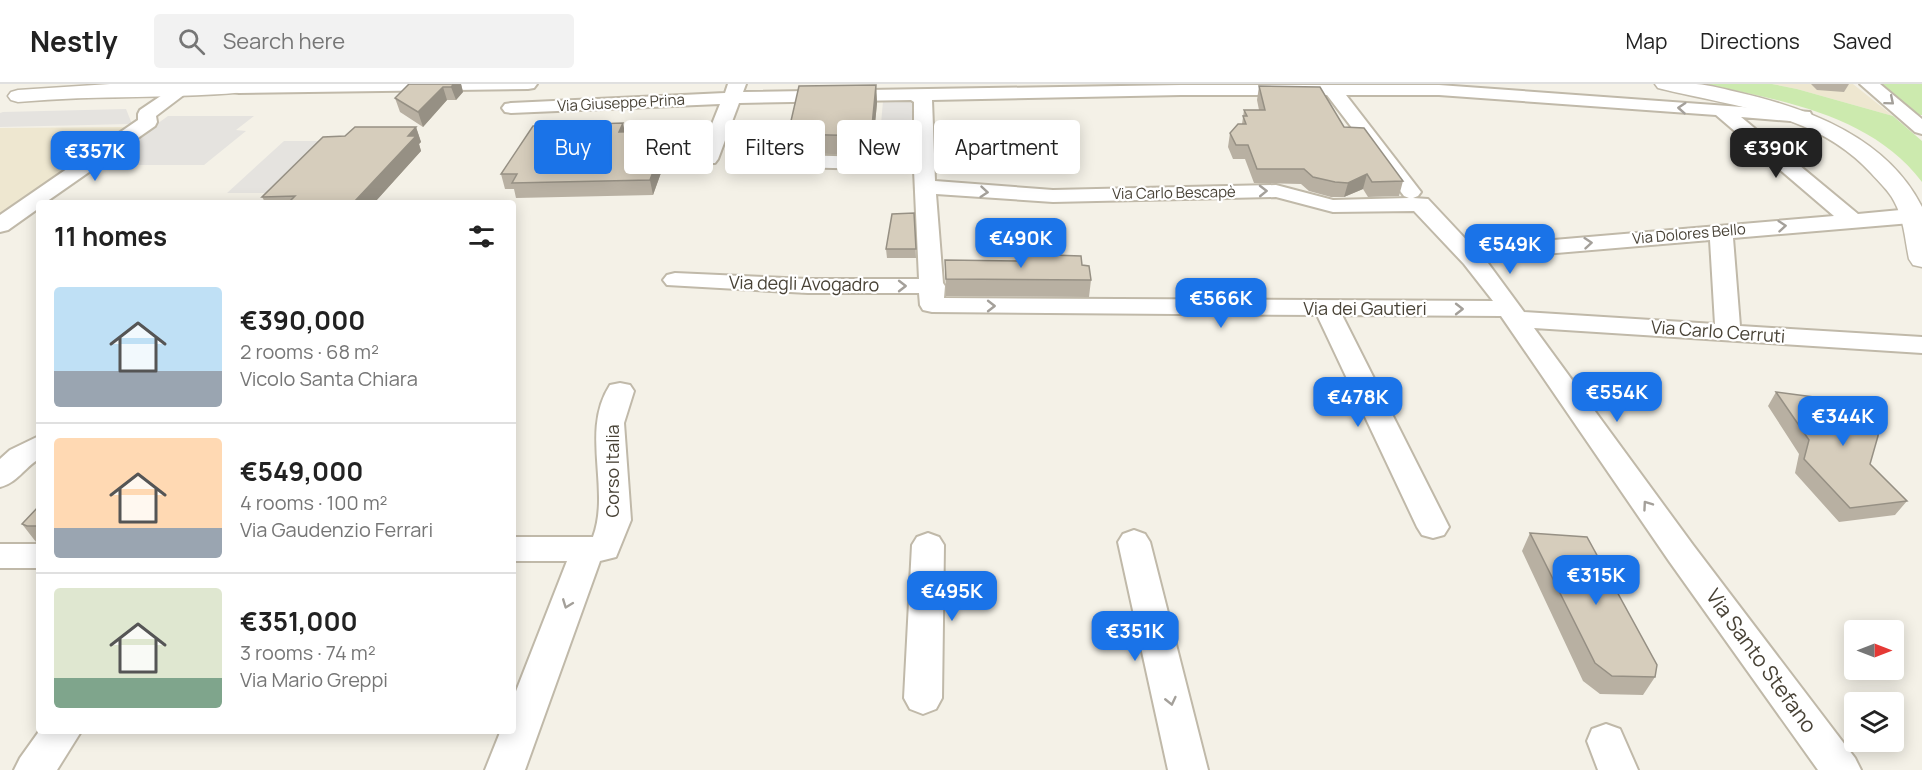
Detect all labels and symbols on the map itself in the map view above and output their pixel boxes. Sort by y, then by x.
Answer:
street label: Via Giuseppe Prina [557,89,685,116]
one-way arrow [1883,94,1894,105]
one-way arrow [1678,101,1687,114]
pin: €390K [1734,128,1818,179]
pin: €357K [53,131,137,182]
street label: Via Carlo Bescapè [1112,181,1236,204]
one-way arrow [980,185,989,198]
one-way arrow [1258,185,1267,197]
pin: €490K [979,218,1063,269]
street label: Via Dolores Bello [1631,218,1747,249]
one-way arrow [1778,220,1787,233]
pin: €549K [1468,224,1552,275]
one-way arrow [1584,237,1593,250]
street label: Via degli Avogadro [729,270,879,296]
pin: €566K [1179,278,1263,329]
one-way arrow [897,280,906,292]
street label: Via dei Gautieri [1303,296,1427,320]
one-way arrow [986,300,995,312]
one-way arrow [1454,303,1463,315]
street label: Via Carlo Cerruti [1650,314,1786,348]
pin: €554K [1575,372,1659,423]
pin: €478K [1316,377,1400,428]
pin: €344K [1801,396,1885,447]
street label: Corso Italia [600,424,624,518]
one-way arrow [1643,501,1654,512]
pin: €315K [1554,555,1638,606]
pin: €495K [910,571,994,622]
street label: Via Santo Stefano [1700,583,1824,738]
one-way arrow [562,598,575,609]
pin: €351K [1093,611,1177,662]
north arrow [1844,620,1904,680]
one-way arrow [1164,696,1177,706]

